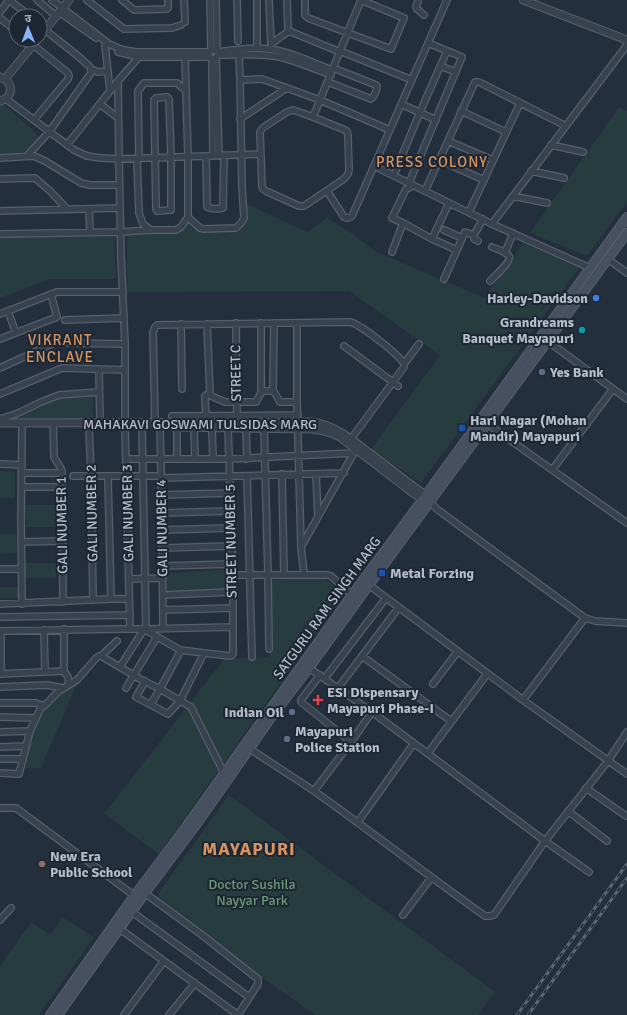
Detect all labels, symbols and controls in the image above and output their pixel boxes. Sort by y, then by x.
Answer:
north arrow [8,8,48,48]
text: उ [25,12,32,25]
district label: PRESS COLONY [376,153,488,171]
place label: Harley-Davidson [487,290,588,307]
marker: Harley-Davidson [591,293,601,303]
place label: Grandreams Banquet Mayapuri [462,314,574,347]
marker: Grandreams Banquet Mayapuri [577,325,587,335]
district label: VIKRANT ENCLAVE [26,331,94,366]
street label: STREET C [227,344,245,402]
place label: Yes Bank [549,364,604,381]
marker: Yes Bank [537,367,547,377]
place label: Hari Nagar (Mohan Mandir) Mayapuri [470,412,587,445]
street label: MAHAKAVI GOSWAMI TULSIDAS MARG [83,416,317,433]
marker: Hari Nagar (Mohan Mandir) Mayapuri [457,423,467,433]
street label: GALI NUMBER 2 [83,464,101,562]
street label: GALI NUMBER 3 [119,464,137,562]
street label: GALI NUMBER 1 [53,476,71,574]
street label: GALI NUMBER 4 [153,479,171,577]
street label: STREET NUMBER 5 [222,484,240,598]
street label: SATGURU RAM SINGH MARG [269,533,385,683]
place label: Metal Forzing [390,565,475,582]
marker: Metal Forzing [377,568,387,578]
place label: ESI Dispensary Mayapuri Phase-I [327,684,434,717]
marker: ESI Dispensary Mayapuri Phase-I [312,694,324,706]
place label: Indian Oil [224,704,285,721]
marker: Indian Oil [287,707,297,717]
place label: Mayapuri Police Station [295,723,380,756]
marker: Mayapuri Police Station [282,734,292,744]
district label: MAYAPURI [202,838,296,860]
place label: New Era Public School [50,848,133,881]
marker: New Era Public School [37,859,47,869]
park label: Doctor Sushila Nayyar Park [208,876,296,909]

